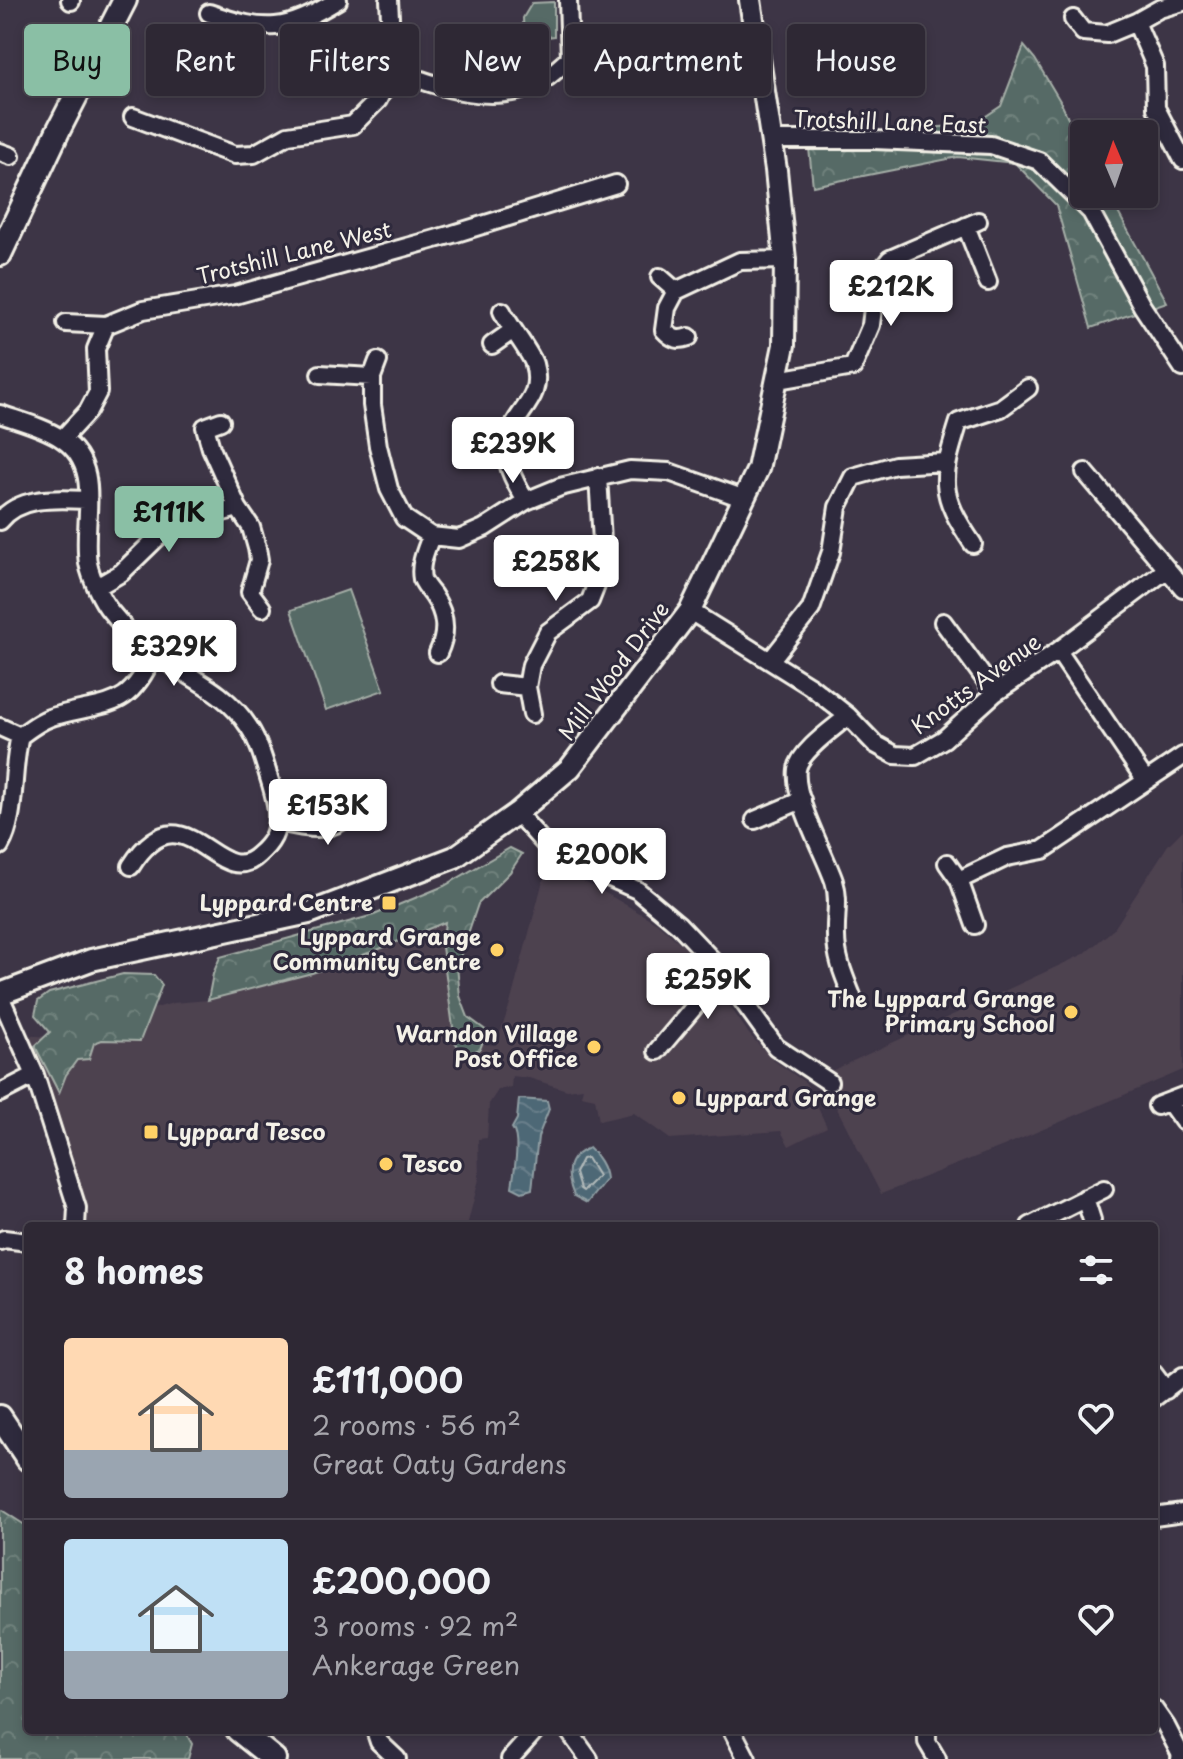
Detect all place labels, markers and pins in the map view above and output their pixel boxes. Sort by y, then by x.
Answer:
pin: £212K [835,260,947,328]
pin: £239K [457,417,569,485]
pin: £111K [113,486,225,554]
pin: £258K [500,535,612,603]
pin: £329K [118,620,230,688]
pin: £153K [272,779,384,847]
pin: £200K [546,828,658,896]
place label: Lyppard Centre [200,885,373,918]
marker: Lyppard Centre [380,894,398,912]
place label: Lyppard Grange Community Centre [272,919,481,977]
marker: Lyppard Grange Community Centre [488,941,506,959]
pin: £259K [652,953,764,1021]
place label: The Lyppard Grange Primary School [827,981,1055,1039]
marker: The Lyppard Grange Primary School [1062,1003,1080,1021]
place label: Warndon Village Post Office [396,1016,578,1074]
marker: Warndon Village Post Office [585,1038,603,1056]
place label: Lyppard Grange [695,1080,876,1113]
marker: Lyppard Grange [670,1089,688,1107]
place label: Lyppard Tesco [167,1114,326,1147]
marker: Lyppard Tesco [142,1123,160,1141]
place label: Tesco [402,1146,462,1179]
marker: Tesco [377,1155,395,1173]

